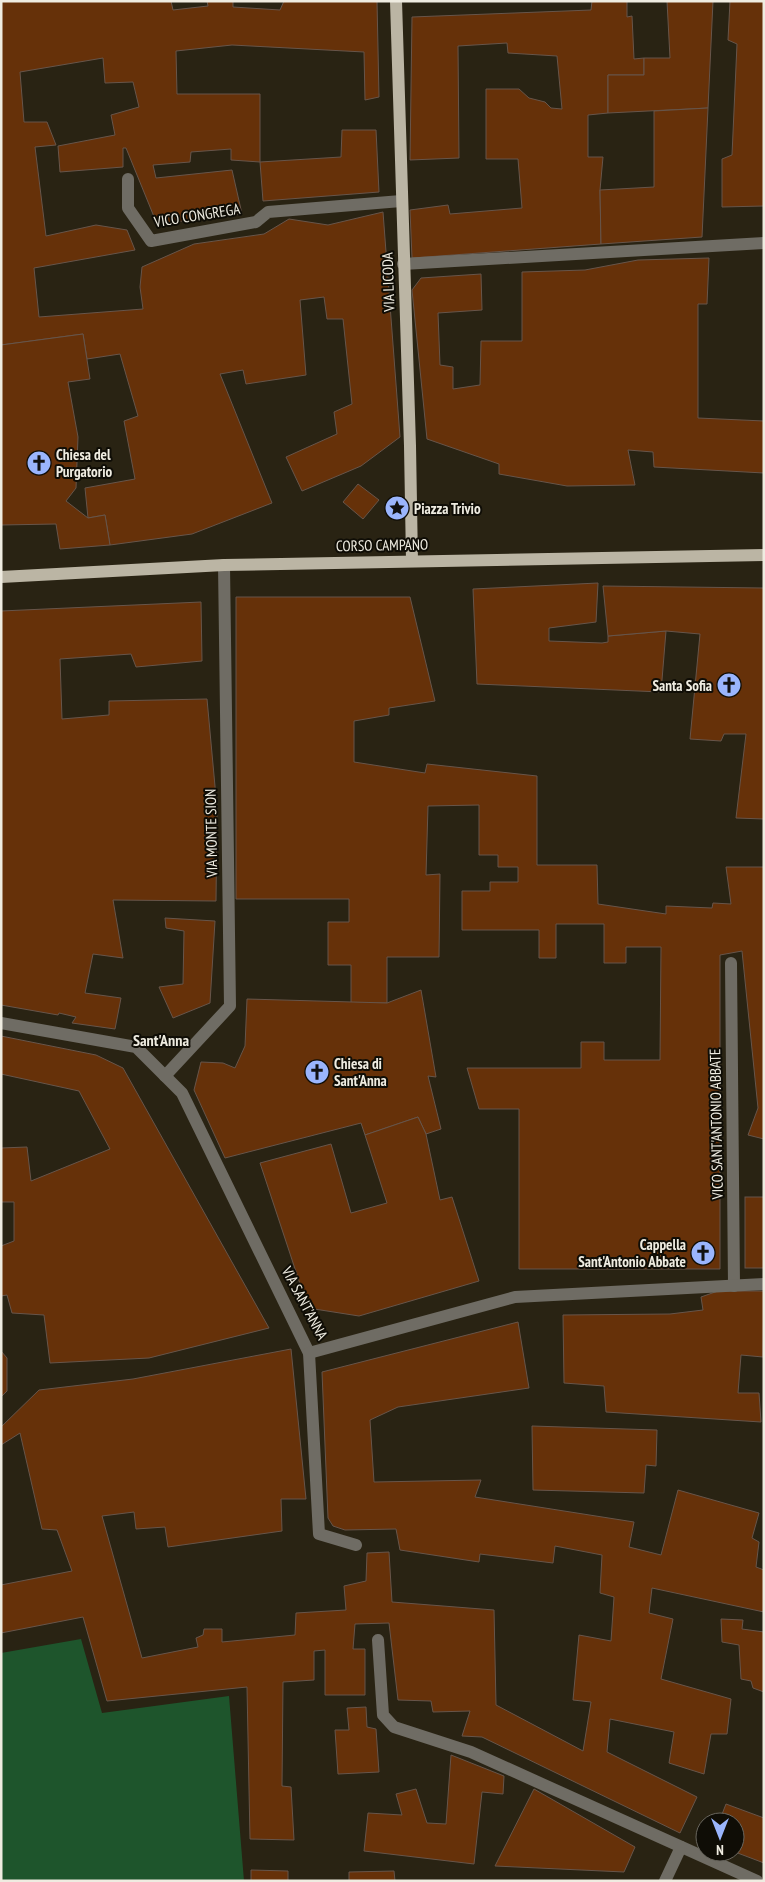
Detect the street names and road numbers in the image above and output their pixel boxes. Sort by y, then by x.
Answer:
street label: VICO CONGREGA [152,199,242,231]
street label: VIA LICODA [377,251,399,313]
street label: CORSO CAMPANO [336,535,428,555]
street label: VIA MONTE SION [201,789,221,878]
street label: VICO SANT'ANTONIO ABBATE [705,1049,727,1200]
street label: VIA SANT'ANNA [277,1262,333,1344]

